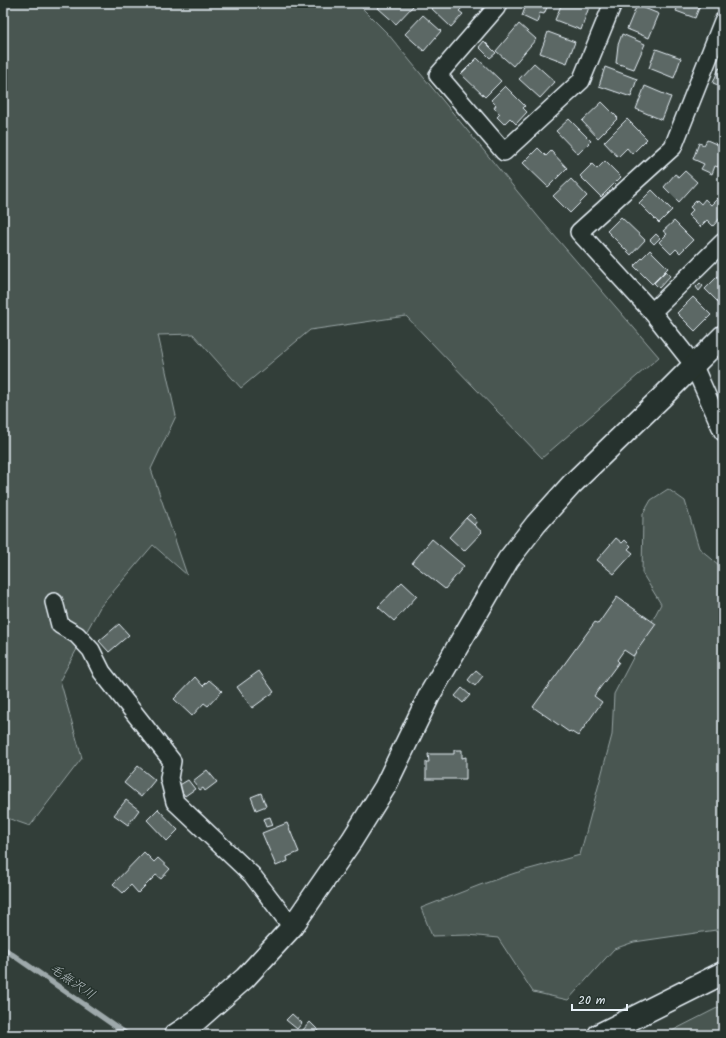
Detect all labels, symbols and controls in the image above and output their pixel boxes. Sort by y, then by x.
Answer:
water label: 毛無沢川 [45,958,99,1006]
scale bar [572,986,627,1012]
text: 20 m [578,991,606,1010]

